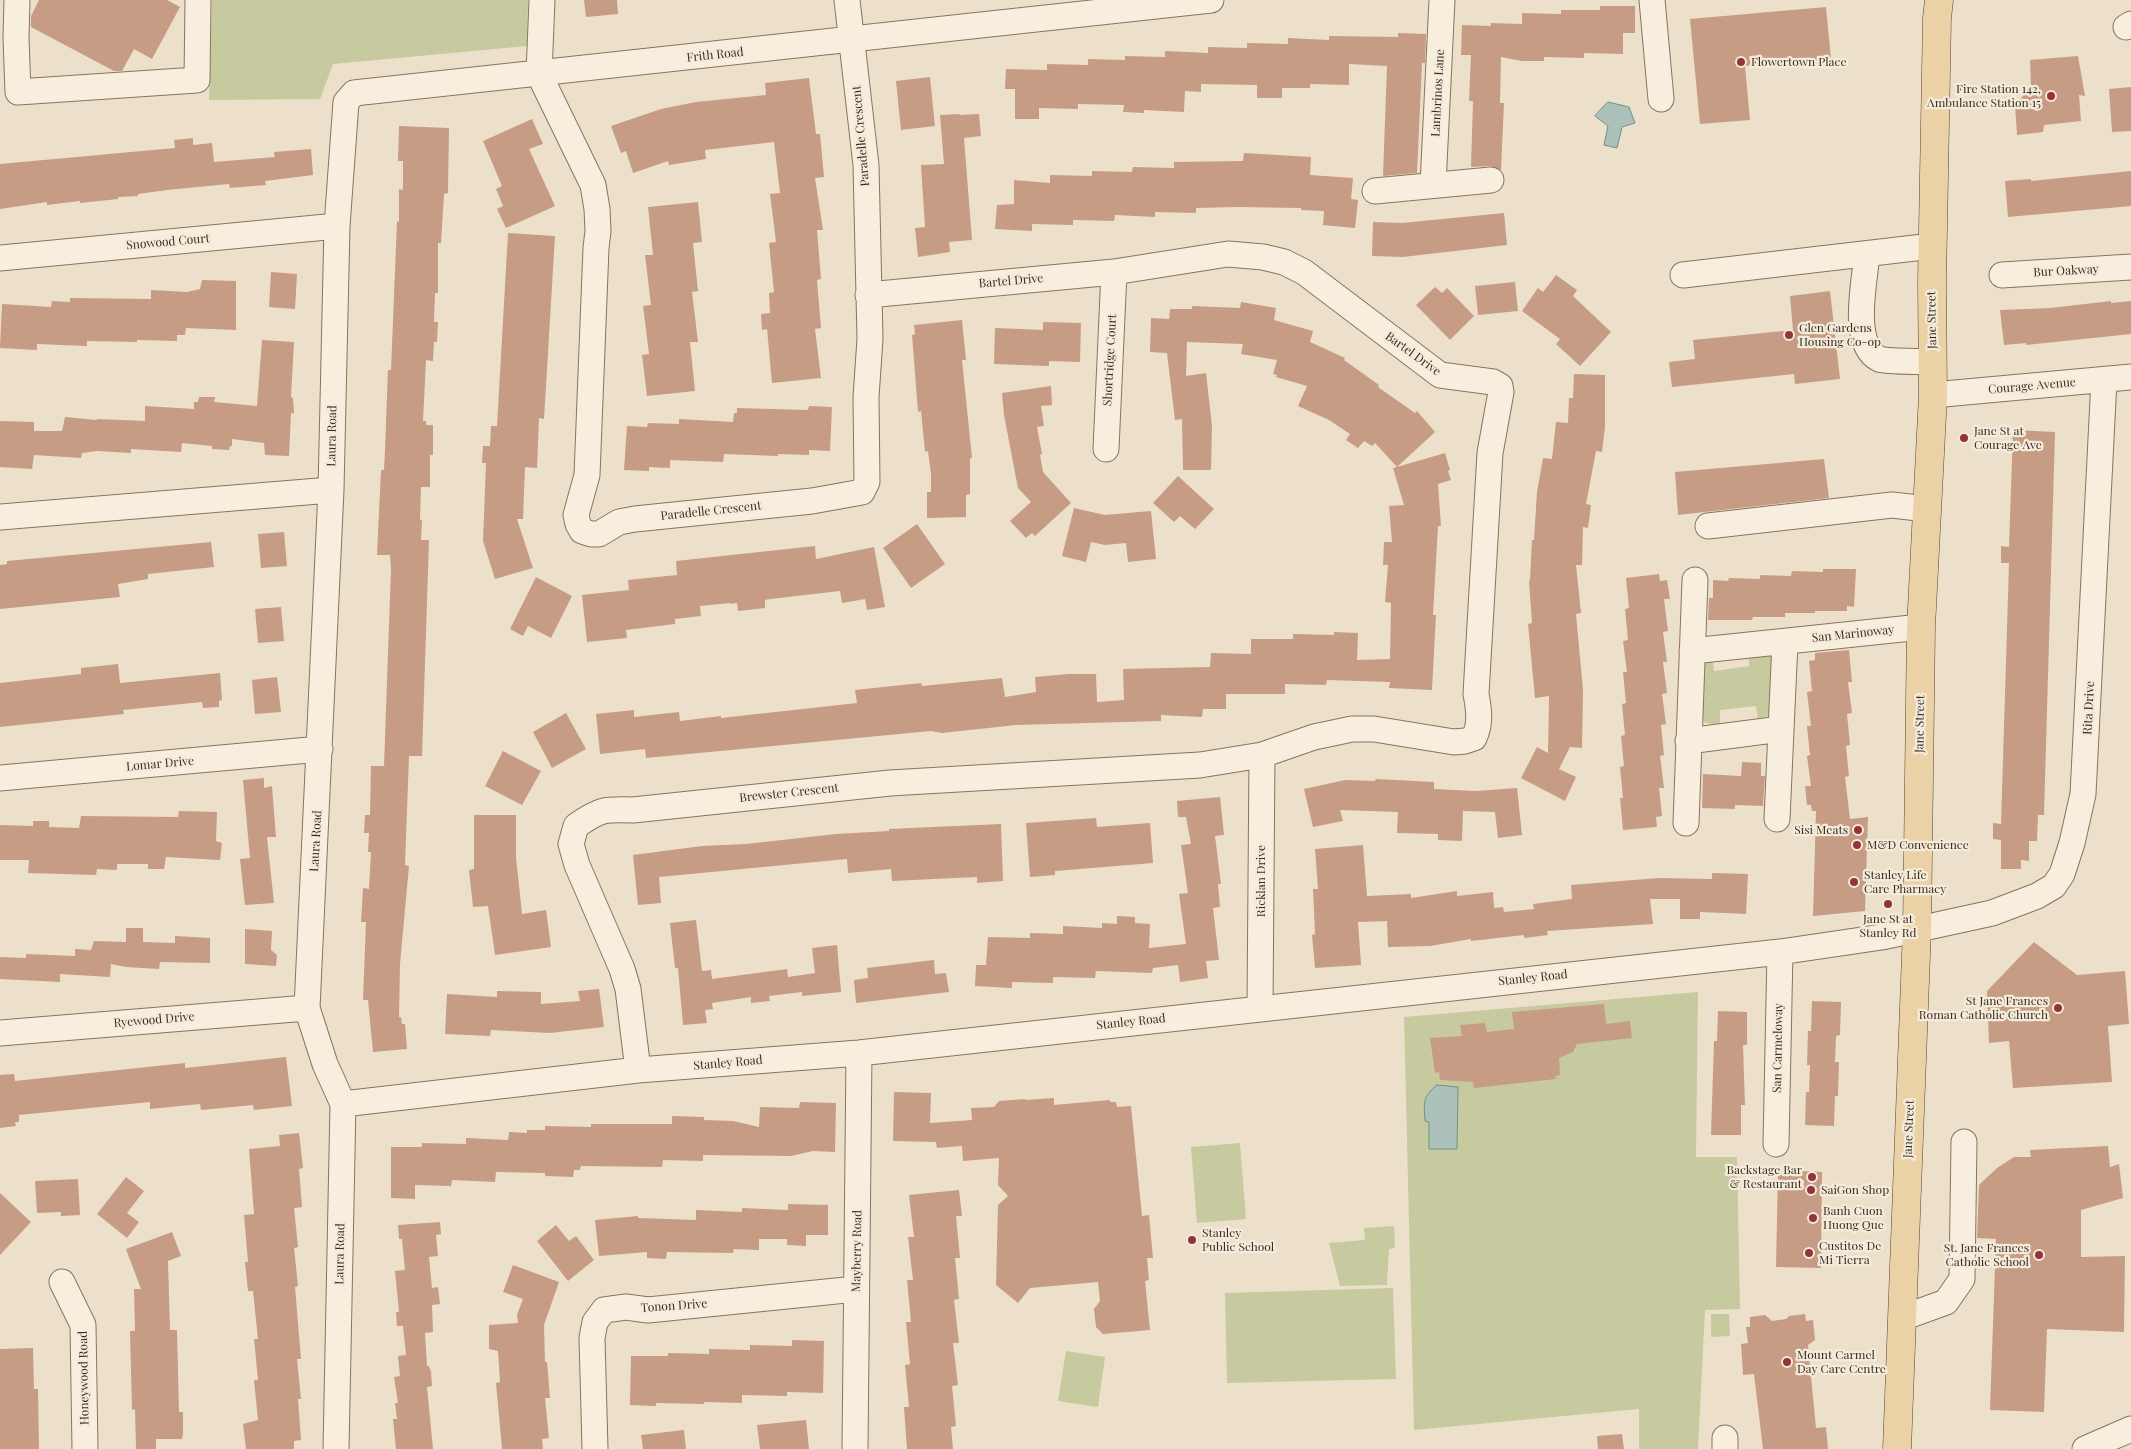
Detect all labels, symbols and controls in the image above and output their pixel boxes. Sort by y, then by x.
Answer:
street label: Frith Road [686,45,744,65]
street label: Lambrinos Lane [1429,49,1447,137]
place label: Flowertown Place [1751,55,1846,69]
marker: Flowertown Place [1735,56,1747,68]
place label: Fire Station 142, Ambulance Station 15 [1927,82,2041,110]
street label: Paradelle Crescent [849,85,873,187]
marker: Fire Station 142, Ambulance Station 15 [2045,90,2057,102]
street label: Snowood Court [126,231,210,253]
street label: Bur Oakway [2033,262,2099,280]
street label: Bartel Drive [978,271,1044,291]
street label: Jane Street [1924,291,1940,349]
street label: Shortridge Court [1100,314,1120,406]
place label: Glen Gardens Housing Co-op [1799,321,1881,349]
street label: Bartel Drive [1383,329,1443,379]
marker: Glen Gardens Housing Co-op [1783,329,1795,341]
street label: Courage Avenue [1988,375,2076,397]
street label: Laura Road [324,405,340,467]
place label: Jane St at Courage Ave [1974,424,2042,452]
marker: Jane St at Courage Ave [1958,432,1970,444]
street label: Paradelle Crescent [660,499,762,523]
street label: San Marinoway [1811,623,1895,645]
street label: Rita Drive [2080,681,2098,735]
street label: Jane Street [1912,695,1928,753]
street label: Lomar Drive [126,754,194,774]
street label: Brewster Crescent [739,781,839,805]
street label: Laura Road [307,810,325,872]
place label: Sisi Meats [1794,823,1848,837]
marker: Sisi Meats [1852,824,1864,836]
place label: M&D Convenience [1867,838,1969,852]
marker: M&D Convenience [1851,839,1863,851]
street label: Ricklan Drive [1254,845,1268,917]
place label: Stanley Life Care Pharmacy [1864,868,1946,896]
marker: Stanley Life Care Pharmacy [1848,876,1860,888]
marker: Jane St at Stanley Rd [1882,898,1894,910]
place label: Jane St at Stanley Rd [1860,912,1916,940]
street label: Stanley Road [1498,967,1568,989]
place label: St Jane Frances Roman Catholic Church [1919,994,2048,1022]
marker: St Jane Frances Roman Catholic Church [2052,1002,2064,1014]
street label: San Carmeloway [1770,1003,1786,1093]
street label: Ryewood Drive [113,1009,195,1031]
street label: Stanley Road [1096,1011,1166,1033]
street label: Stanley Road [693,1053,763,1073]
street label: Jane Street [1901,1100,1917,1158]
place label: Backstage Bar & Restaurant [1726,1163,1802,1191]
marker: Backstage Bar & Restaurant [1806,1171,1818,1183]
place label: SaiGon Shop [1821,1183,1889,1197]
marker: SaiGon Shop [1805,1184,1817,1196]
place label: Banh Cuon Huong Que [1823,1204,1884,1232]
street label: Mayberry Road [849,1210,865,1292]
marker: Banh Cuon Huong Que [1807,1212,1819,1224]
street label: Laura Road [332,1223,348,1285]
place label: Stanley Public School [1202,1226,1274,1254]
marker: Stanley Public School [1186,1234,1198,1246]
place label: Custitos De Mi Tierra [1819,1239,1881,1267]
place label: St. Jane Frances Catholic School [1944,1241,2029,1269]
marker: Custitos De Mi Tierra [1803,1247,1815,1259]
marker: St. Jane Frances Catholic School [2033,1249,2045,1261]
street label: Tonon Drive [640,1296,708,1316]
street label: Honeywood Road [76,1331,92,1425]
place label: Mount Carmel Day Care Centre [1797,1348,1886,1376]
marker: Mount Carmel Day Care Centre [1781,1356,1793,1368]

